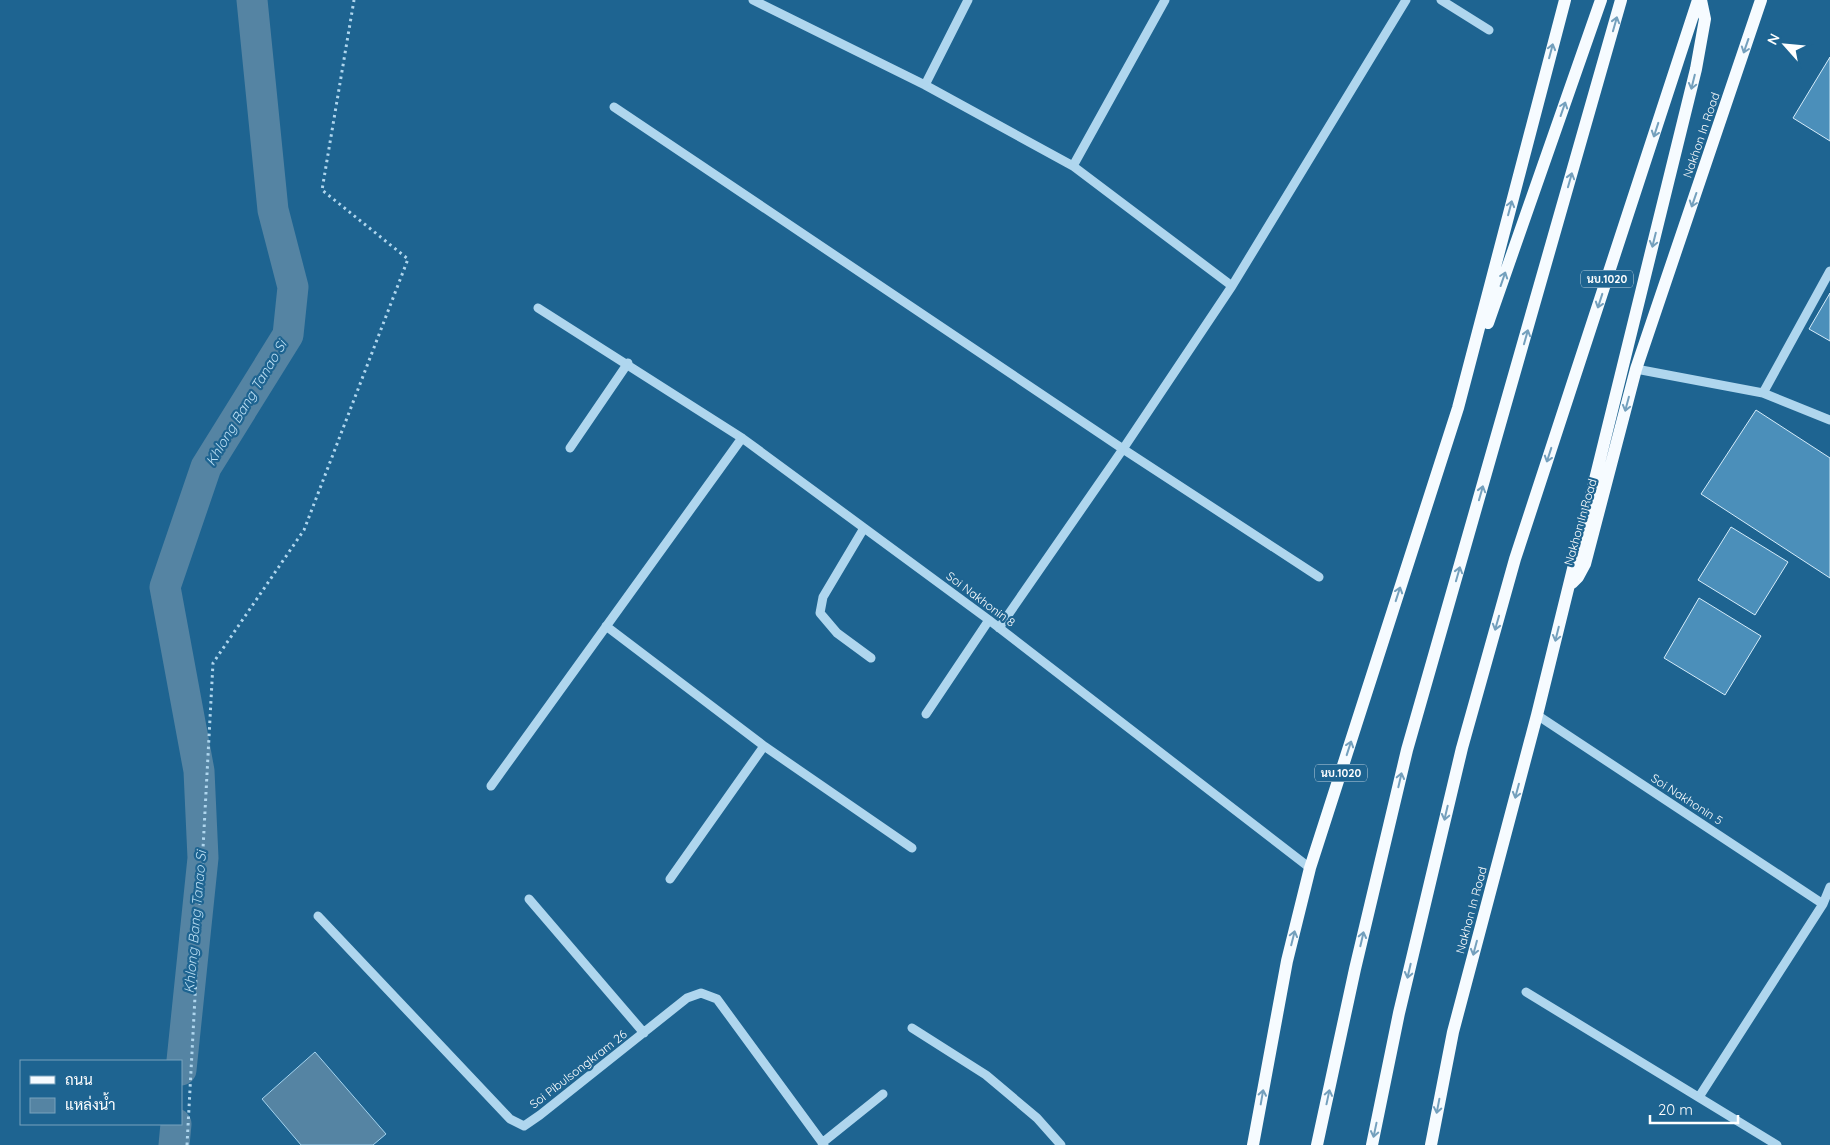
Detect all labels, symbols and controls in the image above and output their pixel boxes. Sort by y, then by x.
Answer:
one-way arrow [1610,16,1620,32]
north arrow [1760,20,1810,70]
text: N [1763,30,1784,48]
one-way arrow [1741,38,1750,53]
one-way arrow [1547,43,1557,59]
one-way arrow [1688,74,1697,90]
street label: Nakhon In Road [1679,90,1723,180]
one-way arrow [1559,102,1568,118]
one-way arrow [1650,121,1660,137]
one-way arrow [1566,173,1575,189]
one-way arrow [1688,192,1698,208]
one-way arrow [1506,201,1516,217]
one-way arrow [1649,232,1658,248]
road number: นบ.1020 [1581,270,1633,288]
one-way arrow [1499,271,1509,287]
one-way arrow [1594,292,1604,308]
one-way arrow [1521,329,1531,345]
water label: Khlong Bang Tanao Si [201,335,292,469]
one-way arrow [1622,396,1631,412]
one-way arrow [1544,447,1554,463]
street label: Nakhon In Road [1560,477,1600,567]
one-way arrow [1477,485,1486,501]
one-way arrow [1454,566,1463,582]
street label: Soi Nakhonin 8 [944,568,1018,630]
one-way arrow [1394,586,1404,602]
one-way arrow [1492,614,1502,630]
one-way arrow [1552,625,1561,641]
one-way arrow [1345,741,1354,757]
road number: นบ.1020 [1315,764,1367,781]
street label: Soi Nakhonin 5 [1648,770,1726,828]
one-way arrow [1396,773,1405,789]
one-way arrow [1511,783,1521,799]
one-way arrow [1441,805,1450,821]
water label: Khlong Bang Tanao Si [180,848,210,994]
street label: Nakhon In Road [1452,865,1490,955]
one-way arrow [1289,930,1298,946]
one-way arrow [1358,931,1367,947]
one-way arrow [1470,940,1479,956]
one-way arrow [1404,963,1413,979]
street label: Soi Pibulsongkram 26 [526,1026,630,1112]
legend [20,1060,182,1125]
text: ถนน [65,1070,93,1089]
one-way arrow [1257,1089,1267,1105]
one-way arrow [1323,1090,1333,1106]
text: แหล่งน้ำ [65,1092,116,1114]
scale bar [1650,1092,1738,1124]
one-way arrow [1433,1098,1443,1114]
text: 20 m [1658,1100,1693,1119]
one-way arrow [1369,1122,1379,1138]

